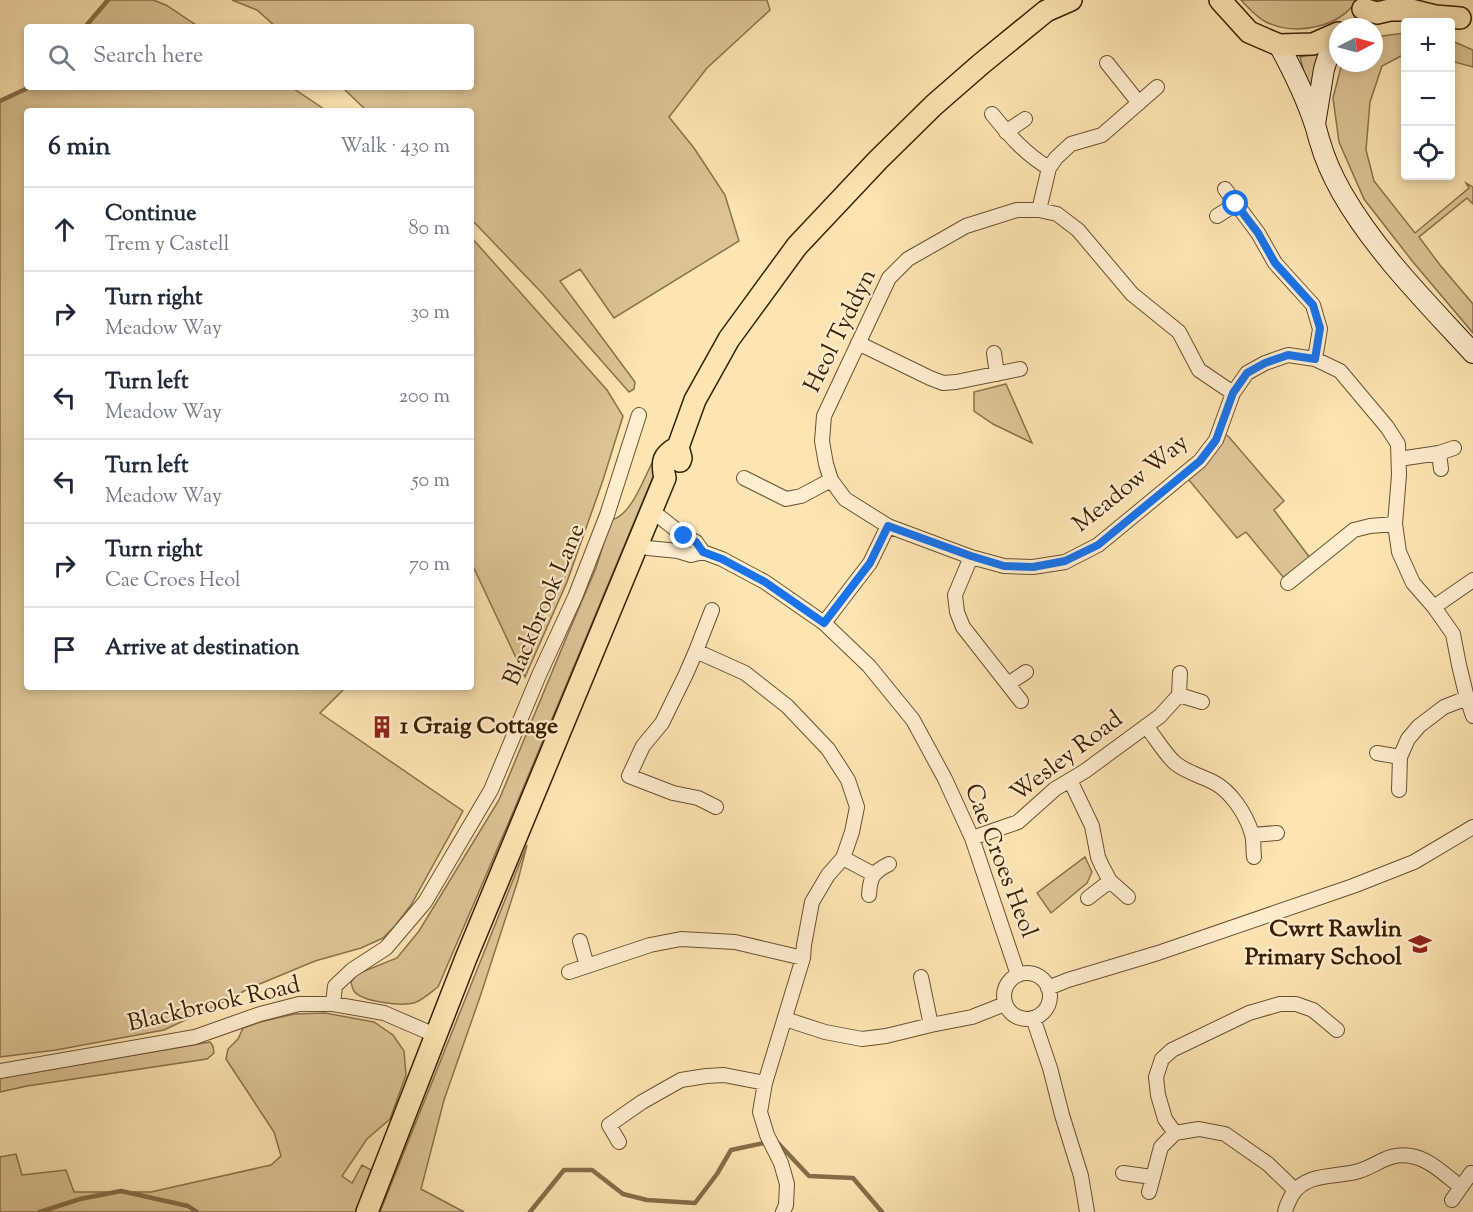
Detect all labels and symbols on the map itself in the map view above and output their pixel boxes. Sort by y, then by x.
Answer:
north arrow [1329,18,1383,72]
route start [1222,190,1248,216]
street label: Heol Tyddyn [796,263,886,399]
street label: Meadow Way [1066,427,1196,541]
street label: Blackbrook Lane [496,519,594,691]
route end [670,522,696,548]
street label: Wesley Road [1004,703,1131,811]
place label: 1 Graig Cottage [400,710,558,744]
building icon: 1 Graig Cottage [369,714,395,740]
street label: Cae Croes Heol [955,779,1045,943]
place label: Cwrt Rawlin Primary School [1245,913,1403,975]
school or university icon: Cwrt Rawlin Primary School [1407,931,1433,957]
street label: Blackbrook Road [124,968,304,1041]

